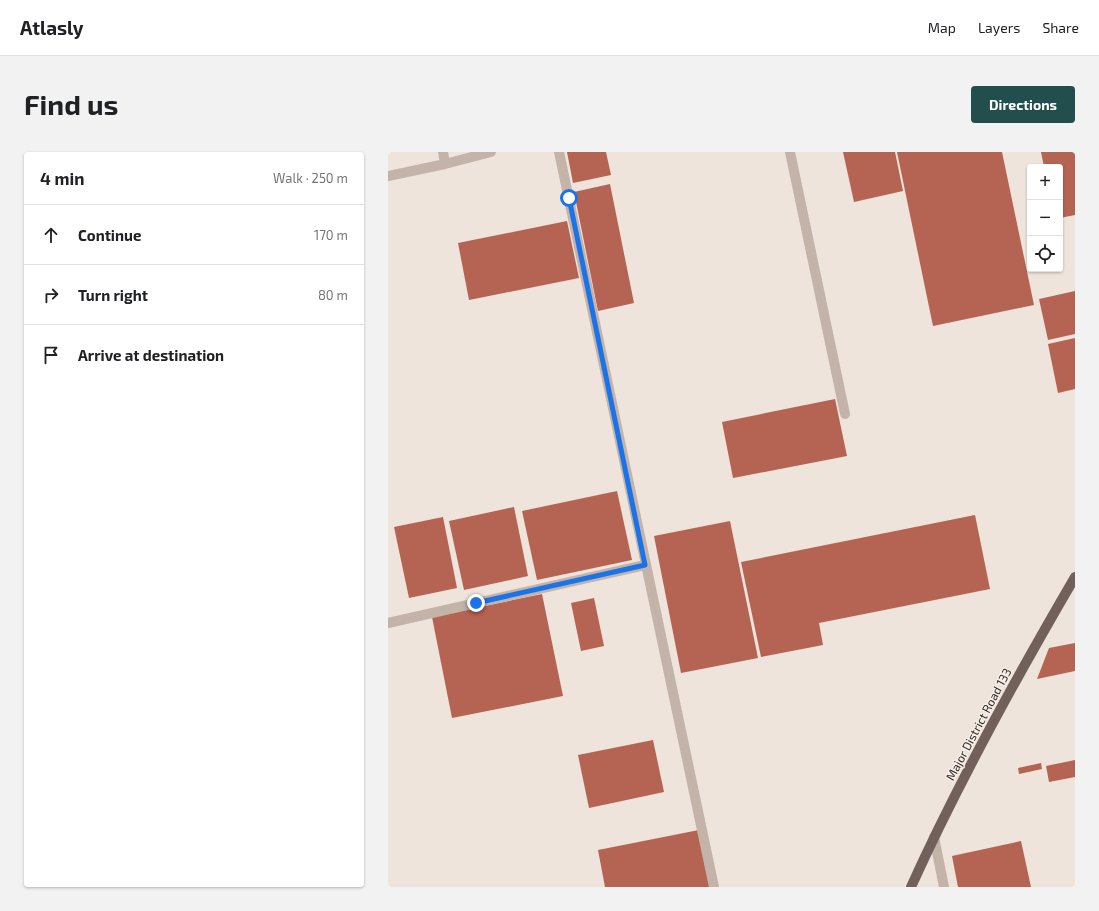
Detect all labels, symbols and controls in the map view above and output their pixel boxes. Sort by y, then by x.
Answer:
text: Atlasly [20,16,84,39]
text: Map [928,19,956,36]
text: Layers [978,19,1020,36]
text: Share [1042,19,1079,36]
button: Directions [971,86,1075,123]
text: Find us [24,87,118,121]
map controls [1027,164,1063,272]
button: + [1027,164,1063,200]
text: 4 min [40,168,84,188]
text: Walk · 250 m [273,170,348,186]
route start [560,189,578,207]
button: − [1027,200,1063,236]
icon: ahead [40,224,62,246]
text: Continue [78,226,141,244]
text: 170 m [314,227,348,243]
button: locate [1027,236,1063,272]
icon: right [40,284,62,306]
text: Turn right [78,286,148,304]
text: 80 m [318,287,348,303]
icon: arrive [40,344,62,366]
text: Arrive at destination [78,346,224,364]
route end [467,594,485,612]
street label: Major District Road 133 [942,665,1014,783]

